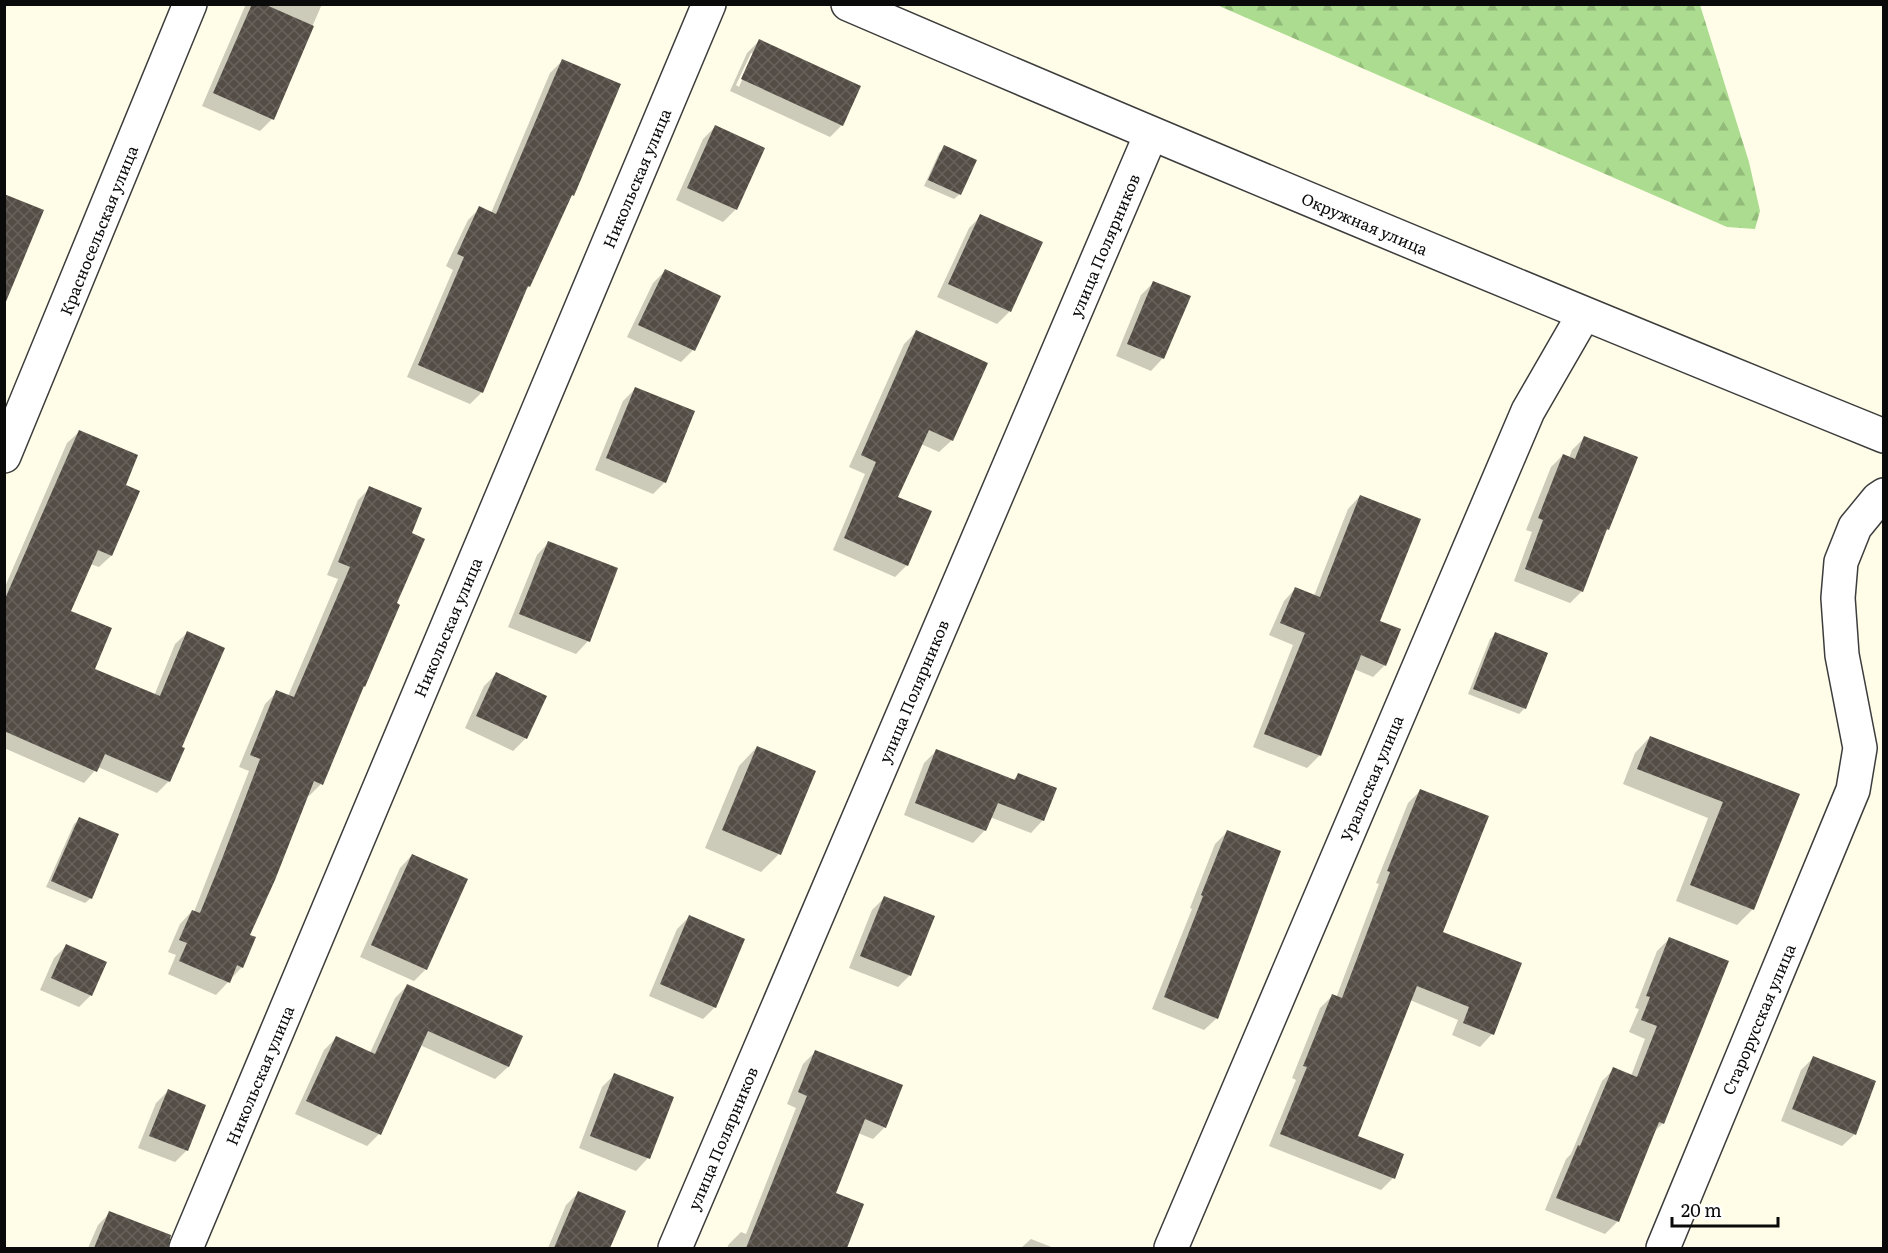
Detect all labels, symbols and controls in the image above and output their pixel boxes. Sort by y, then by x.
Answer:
street label: Никольская улица [596,104,676,252]
street label: Красносельская улица [53,141,143,319]
street label: улица Полярников [1063,169,1145,321]
street label: Окружная улица [1298,186,1432,261]
street label: Никольская улица [407,553,487,701]
street label: улица Полярников [872,615,954,767]
street label: Уральская улица [1334,711,1409,845]
street label: Старорусская улица [1715,939,1801,1098]
street label: Никольская улица [219,1001,299,1149]
street label: улица Полярников [681,1062,763,1214]
scale bar [1672,1190,1778,1228]
text: 20 m [1681,1196,1722,1223]

